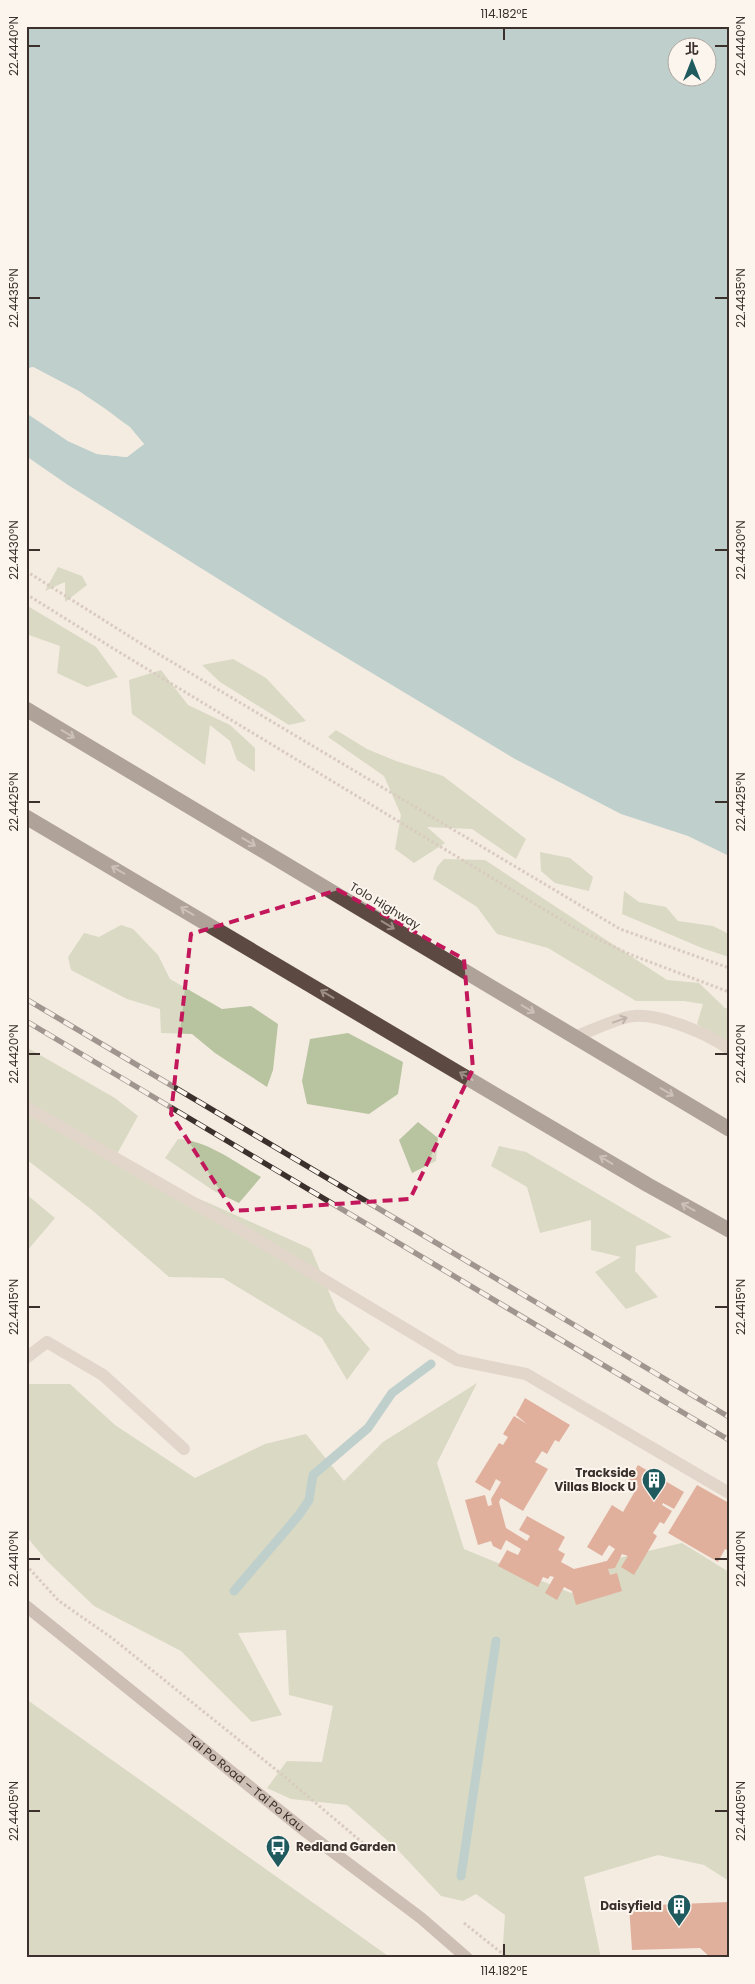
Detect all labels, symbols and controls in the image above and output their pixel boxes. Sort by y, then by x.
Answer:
text: 114.182°E [480,5,528,22]
text: 22.4440°N [5,16,22,76]
text: 22.4440°N [732,16,749,76]
north arrow [668,38,718,88]
text: 北 [685,39,699,59]
text: 22.4435°N [5,268,22,328]
text: 22.4435°N [732,268,749,328]
text: 22.4430°N [5,520,22,580]
text: 22.4430°N [732,520,749,580]
one-way arrow [60,729,75,739]
text: 22.4425°N [5,772,22,832]
text: 22.4425°N [732,772,749,832]
one-way arrow [242,837,256,847]
one-way arrow [112,865,126,875]
street label: Tolo Highway [347,878,424,934]
one-way arrow [180,905,194,915]
one-way arrow [381,921,395,931]
one-way arrow [320,988,334,998]
one-way arrow [520,1004,534,1014]
one-way arrow [612,1015,628,1024]
text: 22.4420°N [5,1024,22,1084]
text: 22.4420°N [732,1024,749,1084]
one-way arrow [460,1071,474,1081]
one-way arrow [660,1088,674,1098]
one-way arrow [599,1154,613,1164]
one-way arrow [682,1202,696,1212]
text: 22.4415°N [5,1279,22,1335]
text: 22.4415°N [732,1279,749,1335]
place label: Trackside Villas Block U [554,1464,637,1495]
building icon: Trackside Villas Block U [641,1467,667,1501]
text: 22.4410°N [5,1531,22,1587]
text: 22.4410°N [732,1531,749,1587]
street label: Tai Po Road – Tai Po Kau [184,1730,308,1835]
text: 22.4405°N [5,1781,22,1841]
text: 22.4405°N [732,1781,749,1841]
bus stop icon: Redland Garden [265,1834,291,1868]
place label: Redland Garden [296,1838,396,1855]
building icon: Daisyfield [666,1893,692,1927]
place label: Daisyfield [600,1897,662,1914]
text: 114.182°E [480,1962,528,1979]

